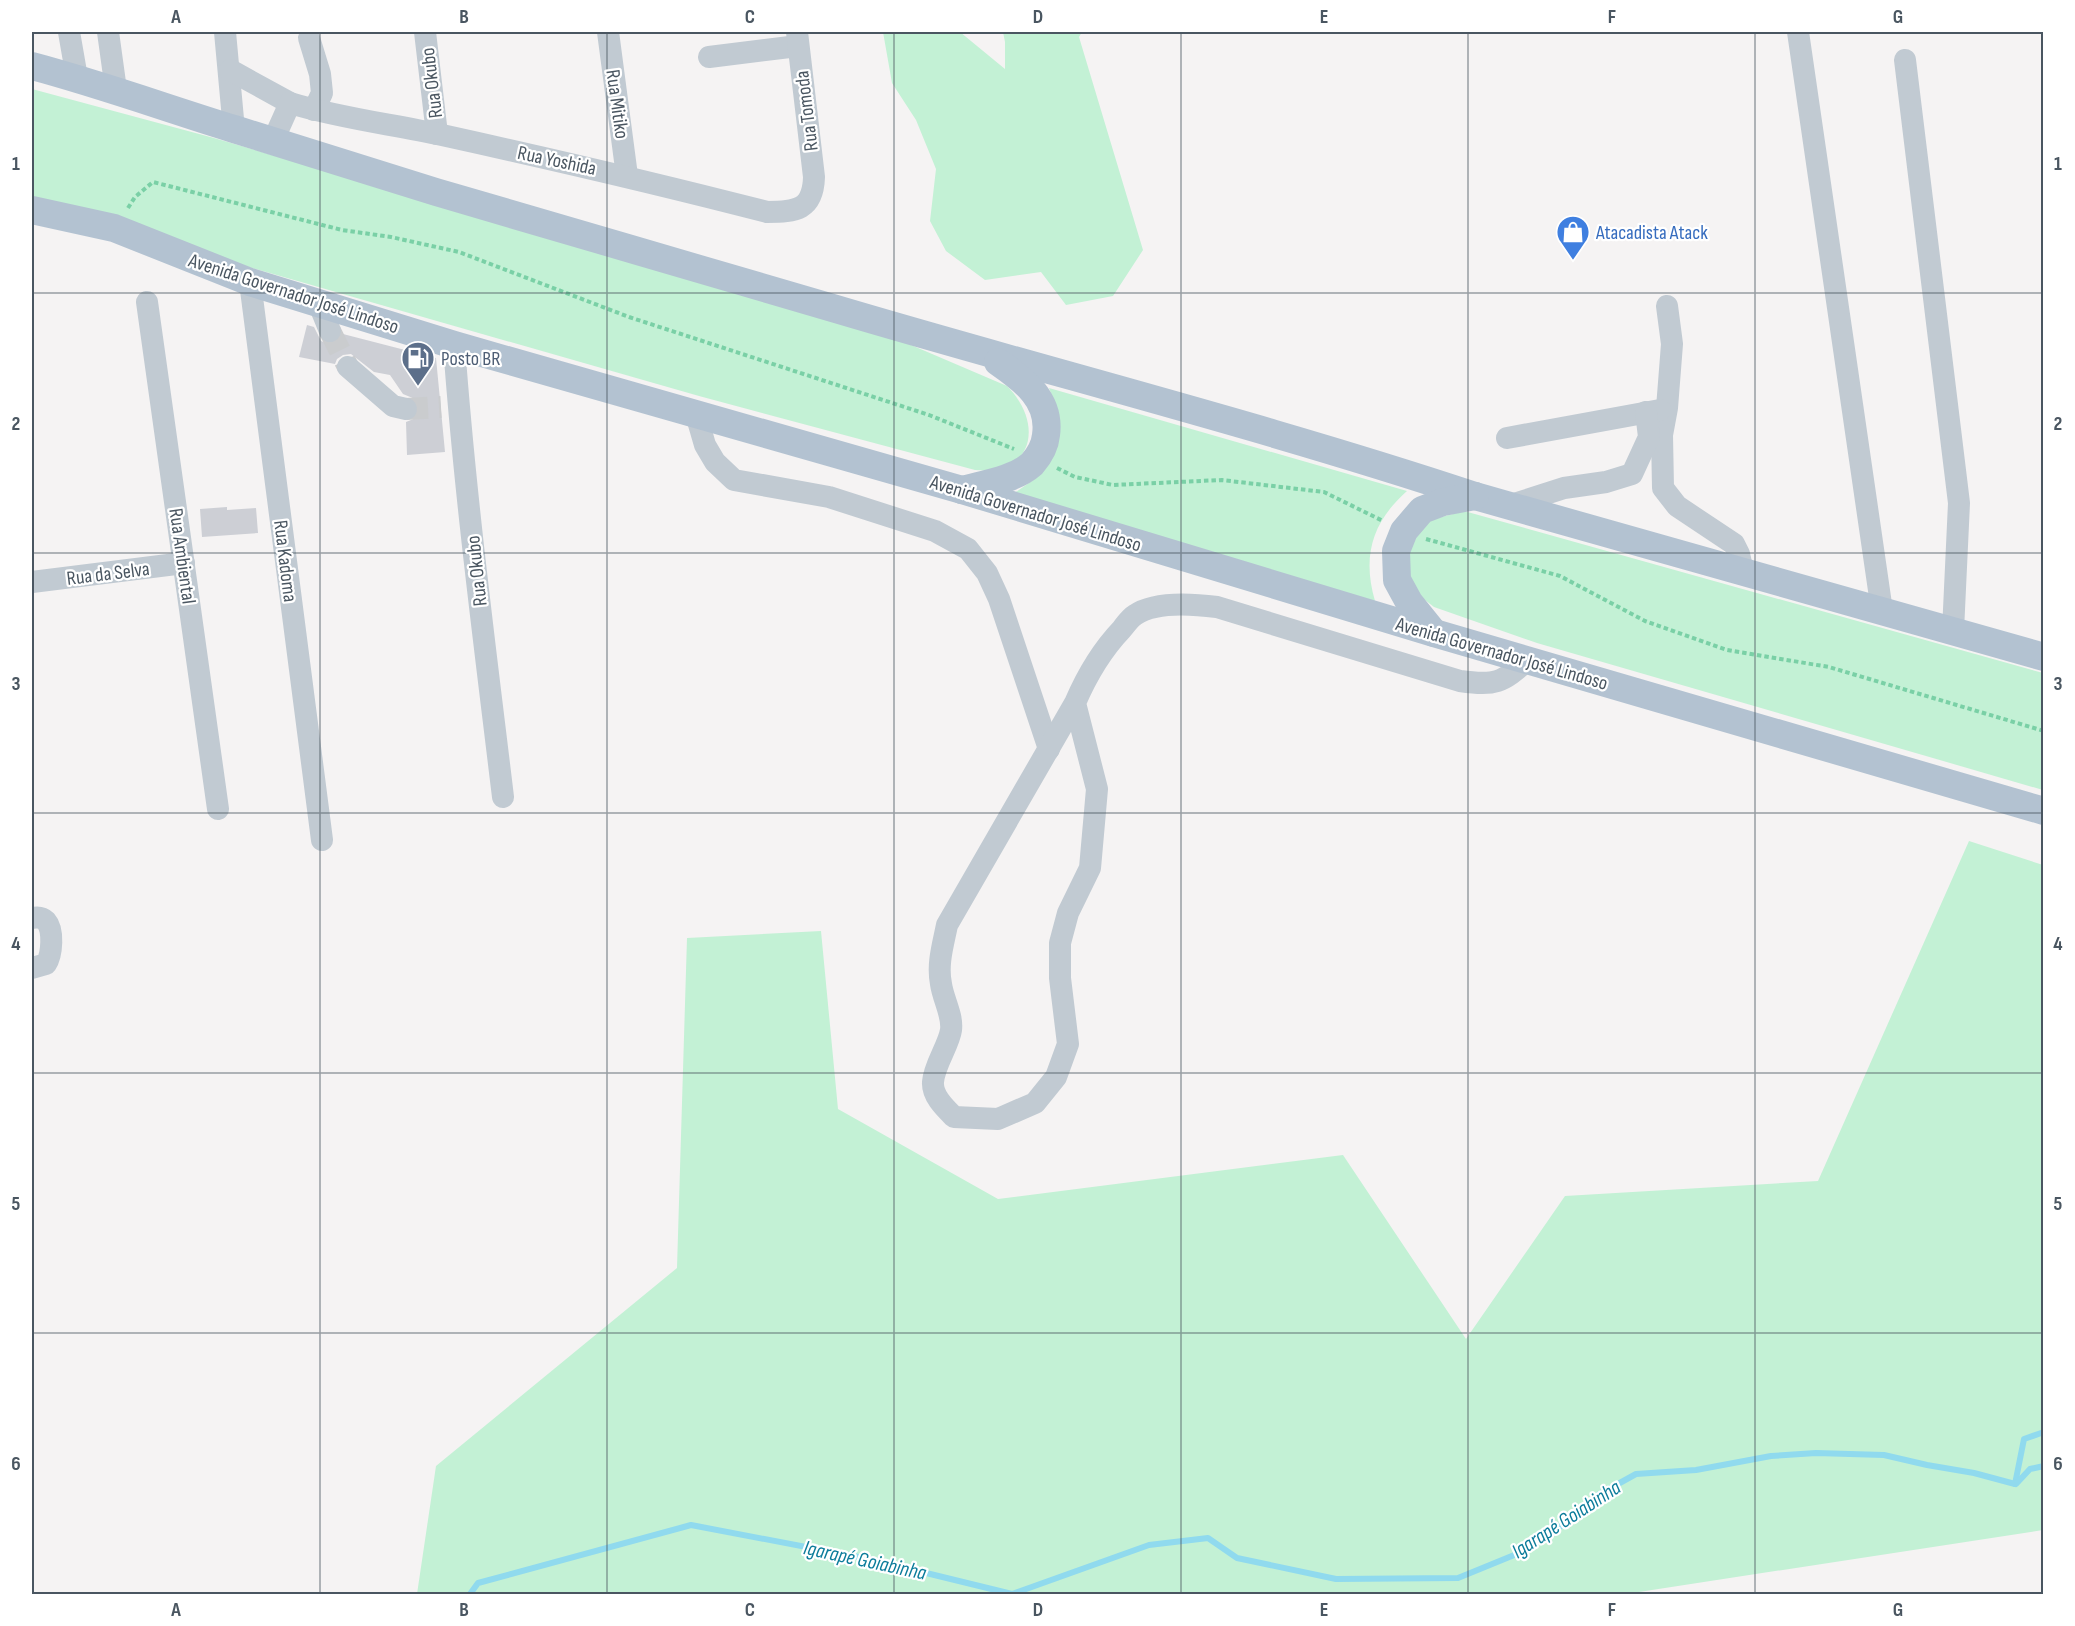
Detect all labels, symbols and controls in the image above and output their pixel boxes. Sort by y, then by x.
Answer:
text: A [170,5,181,29]
text: B [459,5,469,29]
text: C [745,5,755,29]
text: D [1033,5,1043,29]
text: E [1320,5,1328,29]
text: F [1608,5,1616,29]
text: G [1893,5,1903,29]
street label: Rua Okubo [416,46,448,120]
street label: Rua Mitiko [600,68,634,140]
street label: Rua Tomoda [790,69,824,152]
street label: Rua Yoshida [515,141,598,181]
text: 1 [12,152,20,176]
text: 1 [2054,152,2062,176]
shop icon: Atacadista Atack [1555,214,1591,261]
place label: Atacadista Atack [1595,221,1708,245]
street label: Avenida Governador José Lindoso [185,248,402,339]
fuel station icon: Posto BR [400,340,436,387]
place label: Posto BR [441,347,500,371]
text: 2 [12,412,20,436]
text: 2 [2054,412,2062,436]
street label: Avenida Governador José Lindoso [926,470,1144,558]
street label: Rua Ambiental [163,507,201,606]
street label: Rua Kadoma [268,519,302,603]
street label: Rua Okubo [461,534,493,607]
street label: Rua da Selva [65,557,151,591]
street label: Avenida Governador José Lindoso [1392,612,1610,696]
text: 3 [12,672,21,696]
text: 3 [2054,672,2063,696]
text: 4 [11,932,21,956]
text: 4 [2053,932,2063,956]
text: 5 [12,1192,21,1216]
text: 5 [2054,1192,2063,1216]
text: 6 [11,1452,21,1476]
text: 6 [2053,1452,2063,1476]
water label: Igarapé Goiabinha [1507,1475,1626,1564]
water label: Igarapé Goiabinha [801,1535,929,1586]
text: A [170,1598,181,1622]
text: B [459,1598,469,1622]
text: C [745,1598,755,1622]
text: D [1033,1598,1043,1622]
text: E [1320,1598,1328,1622]
text: F [1608,1598,1616,1622]
text: G [1893,1598,1903,1622]

